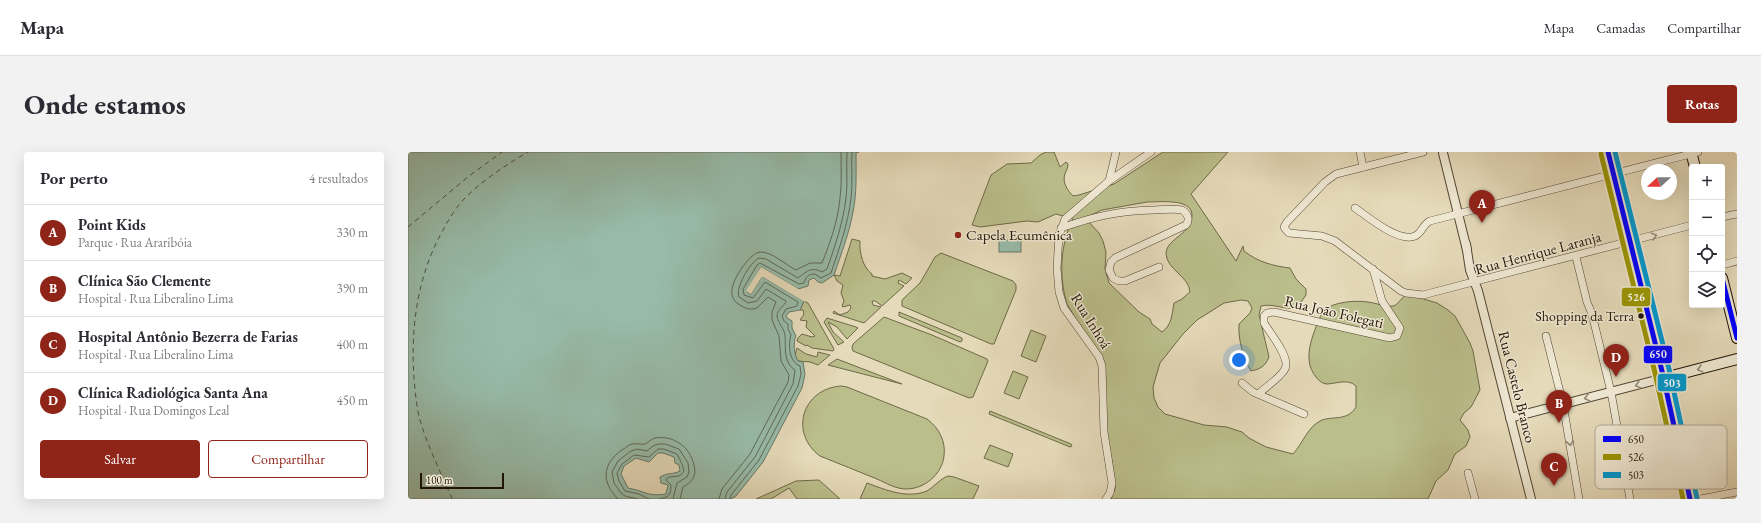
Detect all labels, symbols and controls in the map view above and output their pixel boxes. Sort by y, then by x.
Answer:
text: Mapa [20,15,64,40]
text: Mapa [1544,19,1574,37]
text: Camadas [1596,19,1645,37]
text: Compartilhar [1667,19,1741,37]
button: Rotas [1667,85,1737,123]
text: Onde estamos [24,86,186,122]
north arrow [1641,164,1677,200]
map controls [1689,164,1725,308]
button: + [1689,164,1725,200]
text: Por perto [40,167,108,189]
text: 4 resultados [309,170,368,187]
pin: A [1469,190,1495,223]
button: − [1689,200,1725,236]
text: Point Kids [78,215,146,234]
text: A [48,224,58,241]
text: 330 m [337,224,368,241]
place label: Capela Ecumênica [966,225,1072,244]
street label: Rua Henrique Laranja [1473,227,1603,278]
marker: Capela Ecumênica [953,230,963,240]
one-way arrow [1651,232,1657,240]
text: Parque · Rua Araribóia [78,234,192,251]
button: locate [1689,236,1725,272]
text: Clínica São Clemente [78,271,211,290]
button: layers [1689,272,1725,308]
text: B [49,280,57,297]
text: 390 m [337,280,368,297]
line badge: 526 [1621,287,1651,307]
text: Hospital · Rua Liberalino Lima [78,290,234,307]
street label: Rua Inhoá [1067,290,1116,352]
text: 526 [1627,290,1645,304]
street label: Rua João Folegati [1283,291,1386,332]
place label: Shopping da Terra [1535,307,1634,325]
marker: Shopping da Terra [1636,311,1646,321]
text: Hospital Antônio Bezerra de Farias [78,327,298,346]
street label: Rua Castelo Branco [1494,329,1541,445]
text: C [48,336,58,353]
text: 400 m [337,336,368,353]
pin: D [1603,344,1629,377]
line badge: 650 [1643,345,1673,364]
text: Hospital · Rua Liberalino Lima [78,346,234,363]
text: 650 [1649,347,1667,361]
your location [1229,350,1249,370]
one-way arrow [1697,364,1704,373]
line badge: 503 [1657,373,1687,392]
text: 503 [1663,376,1681,390]
one-way arrow [1634,381,1641,389]
text: Clínica Radiológica Santa Ana [78,383,268,402]
pin: B [1546,390,1572,423]
text: D [48,392,58,409]
text: 450 m [337,392,368,409]
one-way arrow [1584,394,1590,402]
text: Hospital · Rua Domingos Leal [78,402,229,419]
legend [1595,425,1727,489]
text: 650 [1628,432,1644,446]
button: Salvar [40,440,200,478]
button: Compartilhar [208,440,368,478]
one-way arrow [1565,440,1573,446]
text: 526 [1628,450,1645,464]
pin: C [1541,453,1567,486]
text: 503 [1628,468,1644,482]
scale bar [420,471,504,490]
text: 100 m [426,473,453,487]

